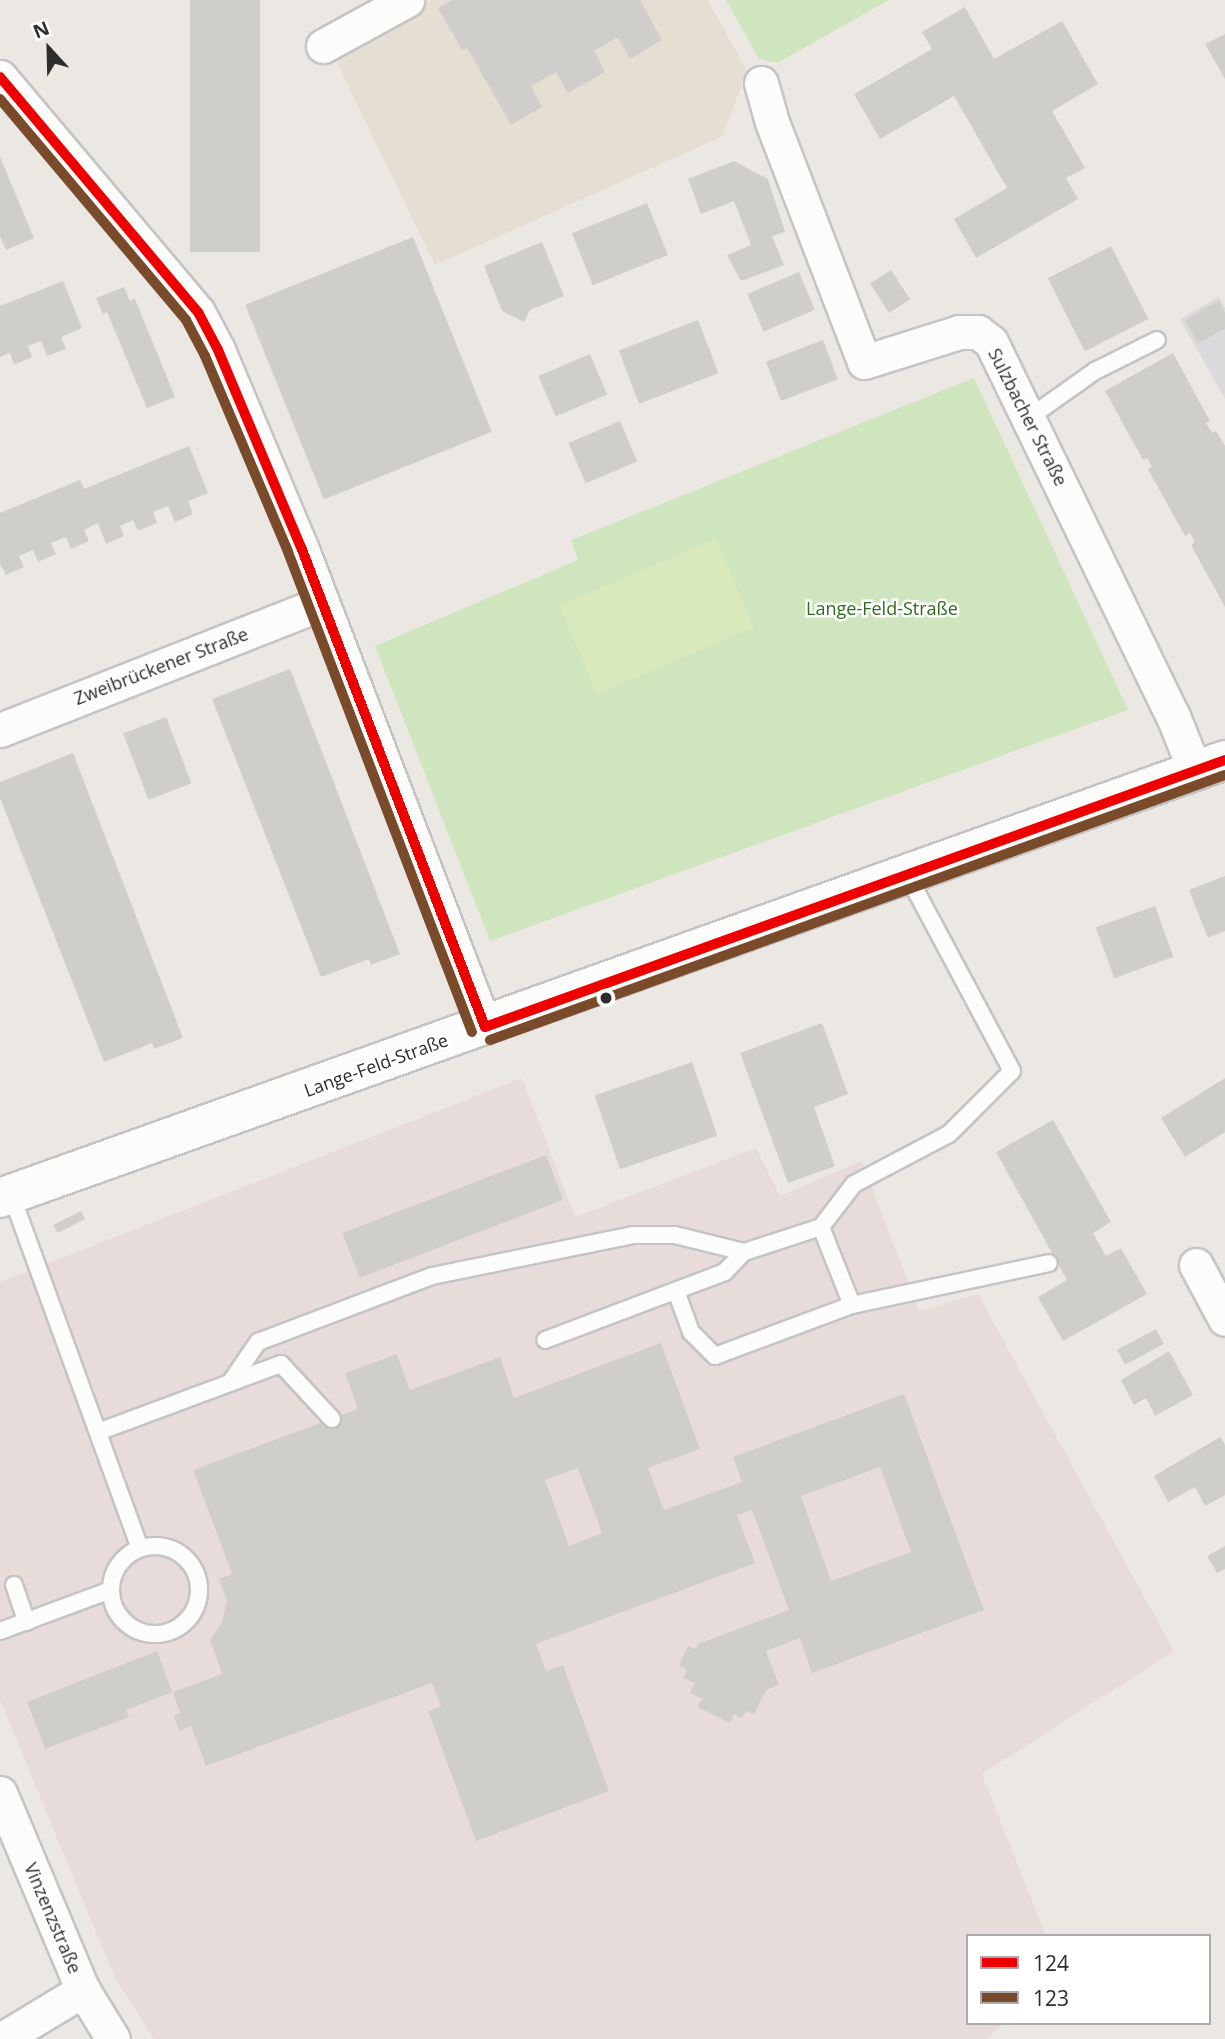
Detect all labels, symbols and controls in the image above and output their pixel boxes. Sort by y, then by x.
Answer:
north arrow [14,14,84,84]
text: N [29,15,53,44]
street label: Sulzbacher Straße [984,345,1072,489]
park label: Lange-Feld-Straße [806,597,958,619]
street label: Zweibrückener Straße [71,623,251,709]
unlabelled marker [599,991,613,1005]
street label: Lange-Feld-Straße [301,1029,451,1101]
street label: Vinzenzstraße [20,1859,86,1977]
legend [966,1934,1211,2025]
text: 124 [1033,1949,1069,1977]
text: 123 [1033,1984,1069,2012]

